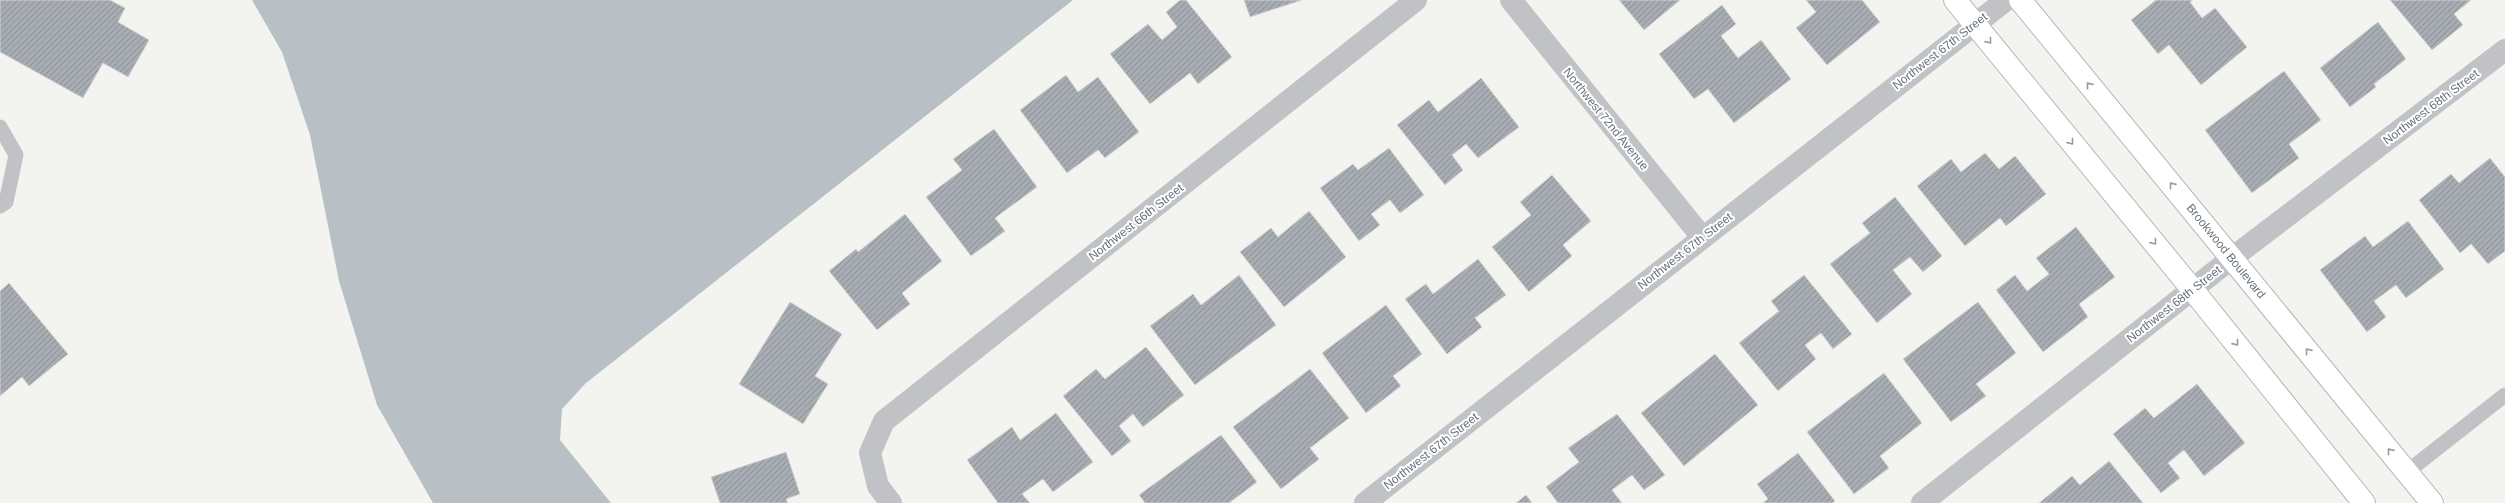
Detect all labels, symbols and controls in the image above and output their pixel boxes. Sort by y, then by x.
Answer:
street label: Northwest 67th Street [1890,9,1991,92]
one-way arrow [1984,37,1991,44]
street label: Northwest 72nd Avenue [1561,65,1652,173]
street label: Northwest 68th Street [2380,66,2482,148]
one-way arrow [2087,82,2094,89]
one-way arrow [2067,137,2074,144]
street label: Northwest 66th Street [1086,180,1187,263]
one-way arrow [2169,183,2176,190]
street label: Brookwood Boulevard [2184,201,2268,301]
street label: Northwest 67th Street [1635,209,1736,292]
one-way arrow [2149,237,2156,245]
street label: Northwest 68th Street [2124,262,2225,345]
one-way arrow [2231,339,2238,346]
one-way arrow [2305,348,2312,355]
street label: Northwest 67th Street [1381,409,1482,492]
one-way arrow [2388,448,2395,456]

